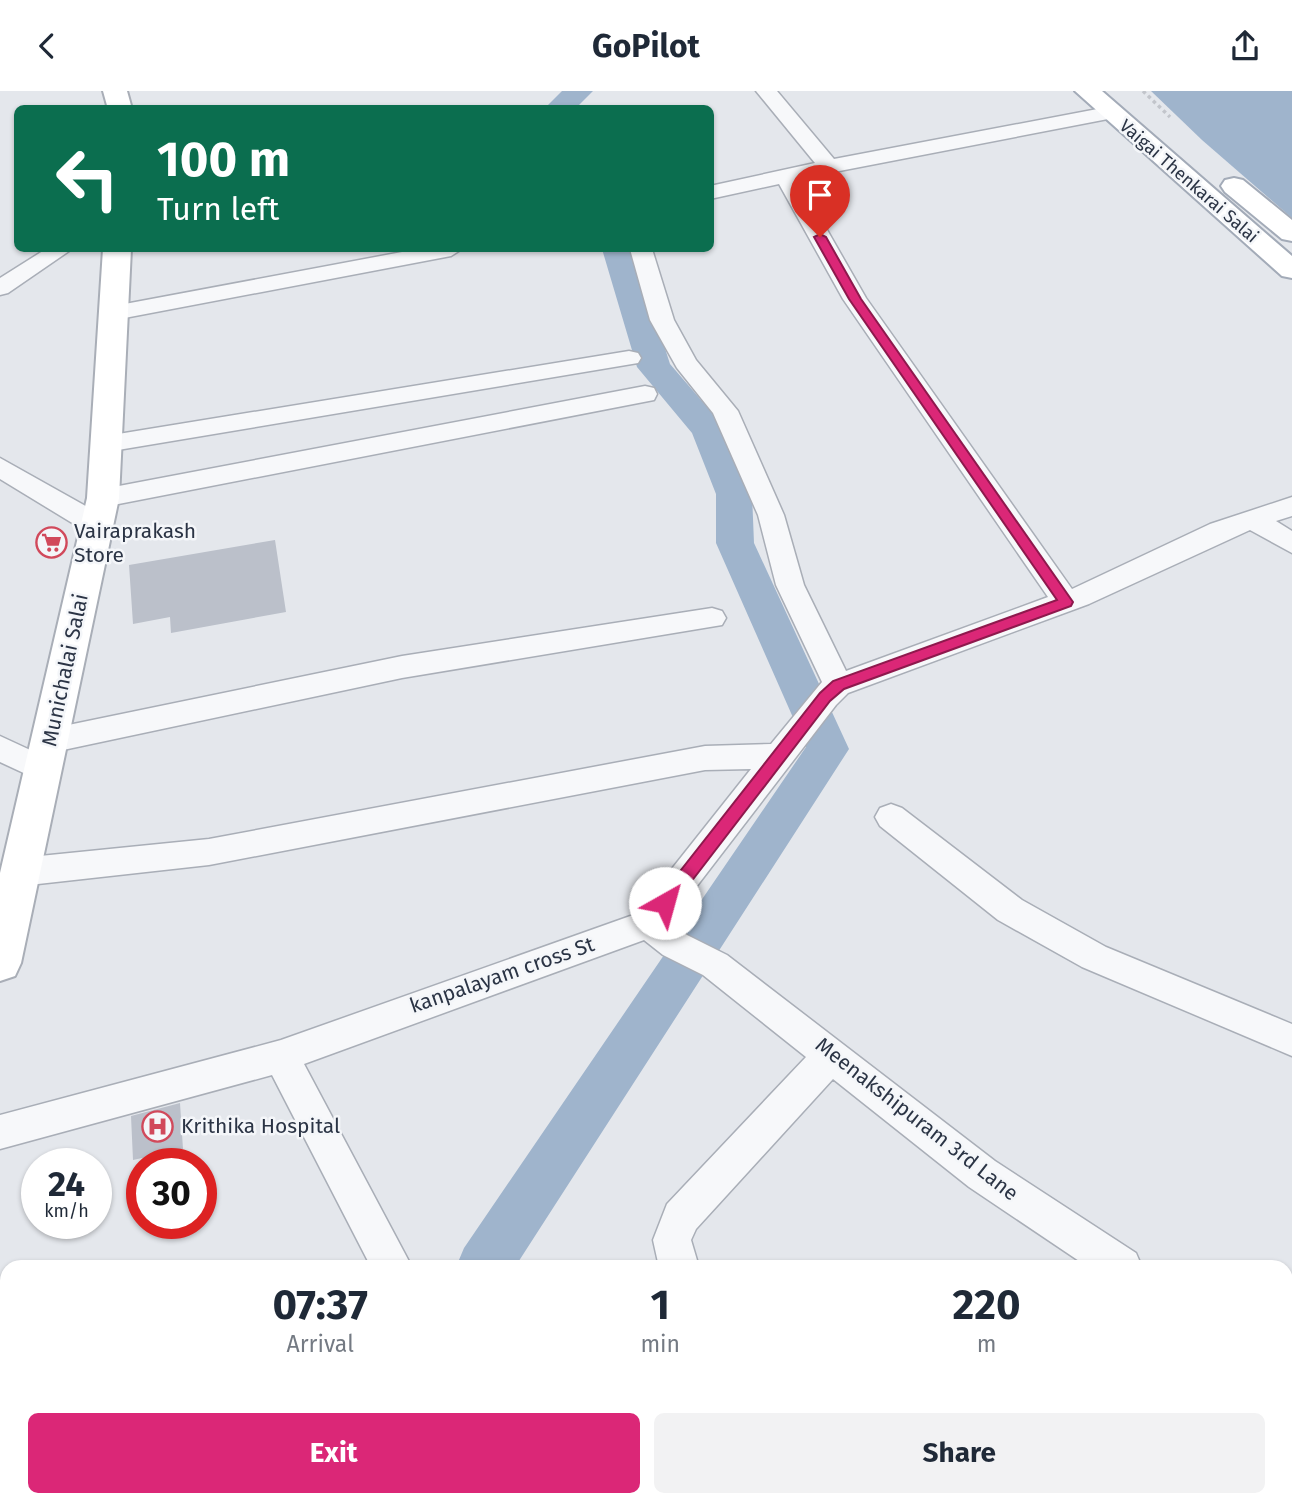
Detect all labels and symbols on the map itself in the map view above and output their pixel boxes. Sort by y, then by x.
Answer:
street label: Vaigai Thenkarai Salai [1115,115,1263,247]
pin [790,165,850,237]
place label: Vairaprakash Store [74,518,196,568]
supermarket icon: Vairaprakash Store [34,526,68,560]
street label: Munichalai Salai [36,591,94,749]
position arrow [628,866,702,940]
street label: kanpalayam cross St [406,931,598,1019]
street label: Meenakshipuram 3rd Lane [810,1032,1024,1206]
hospital icon: Krithika Hospital [141,1109,175,1143]
place label: Krithika Hospital [181,1113,340,1139]
speed limit sign: 30 [126,1148,217,1239]

